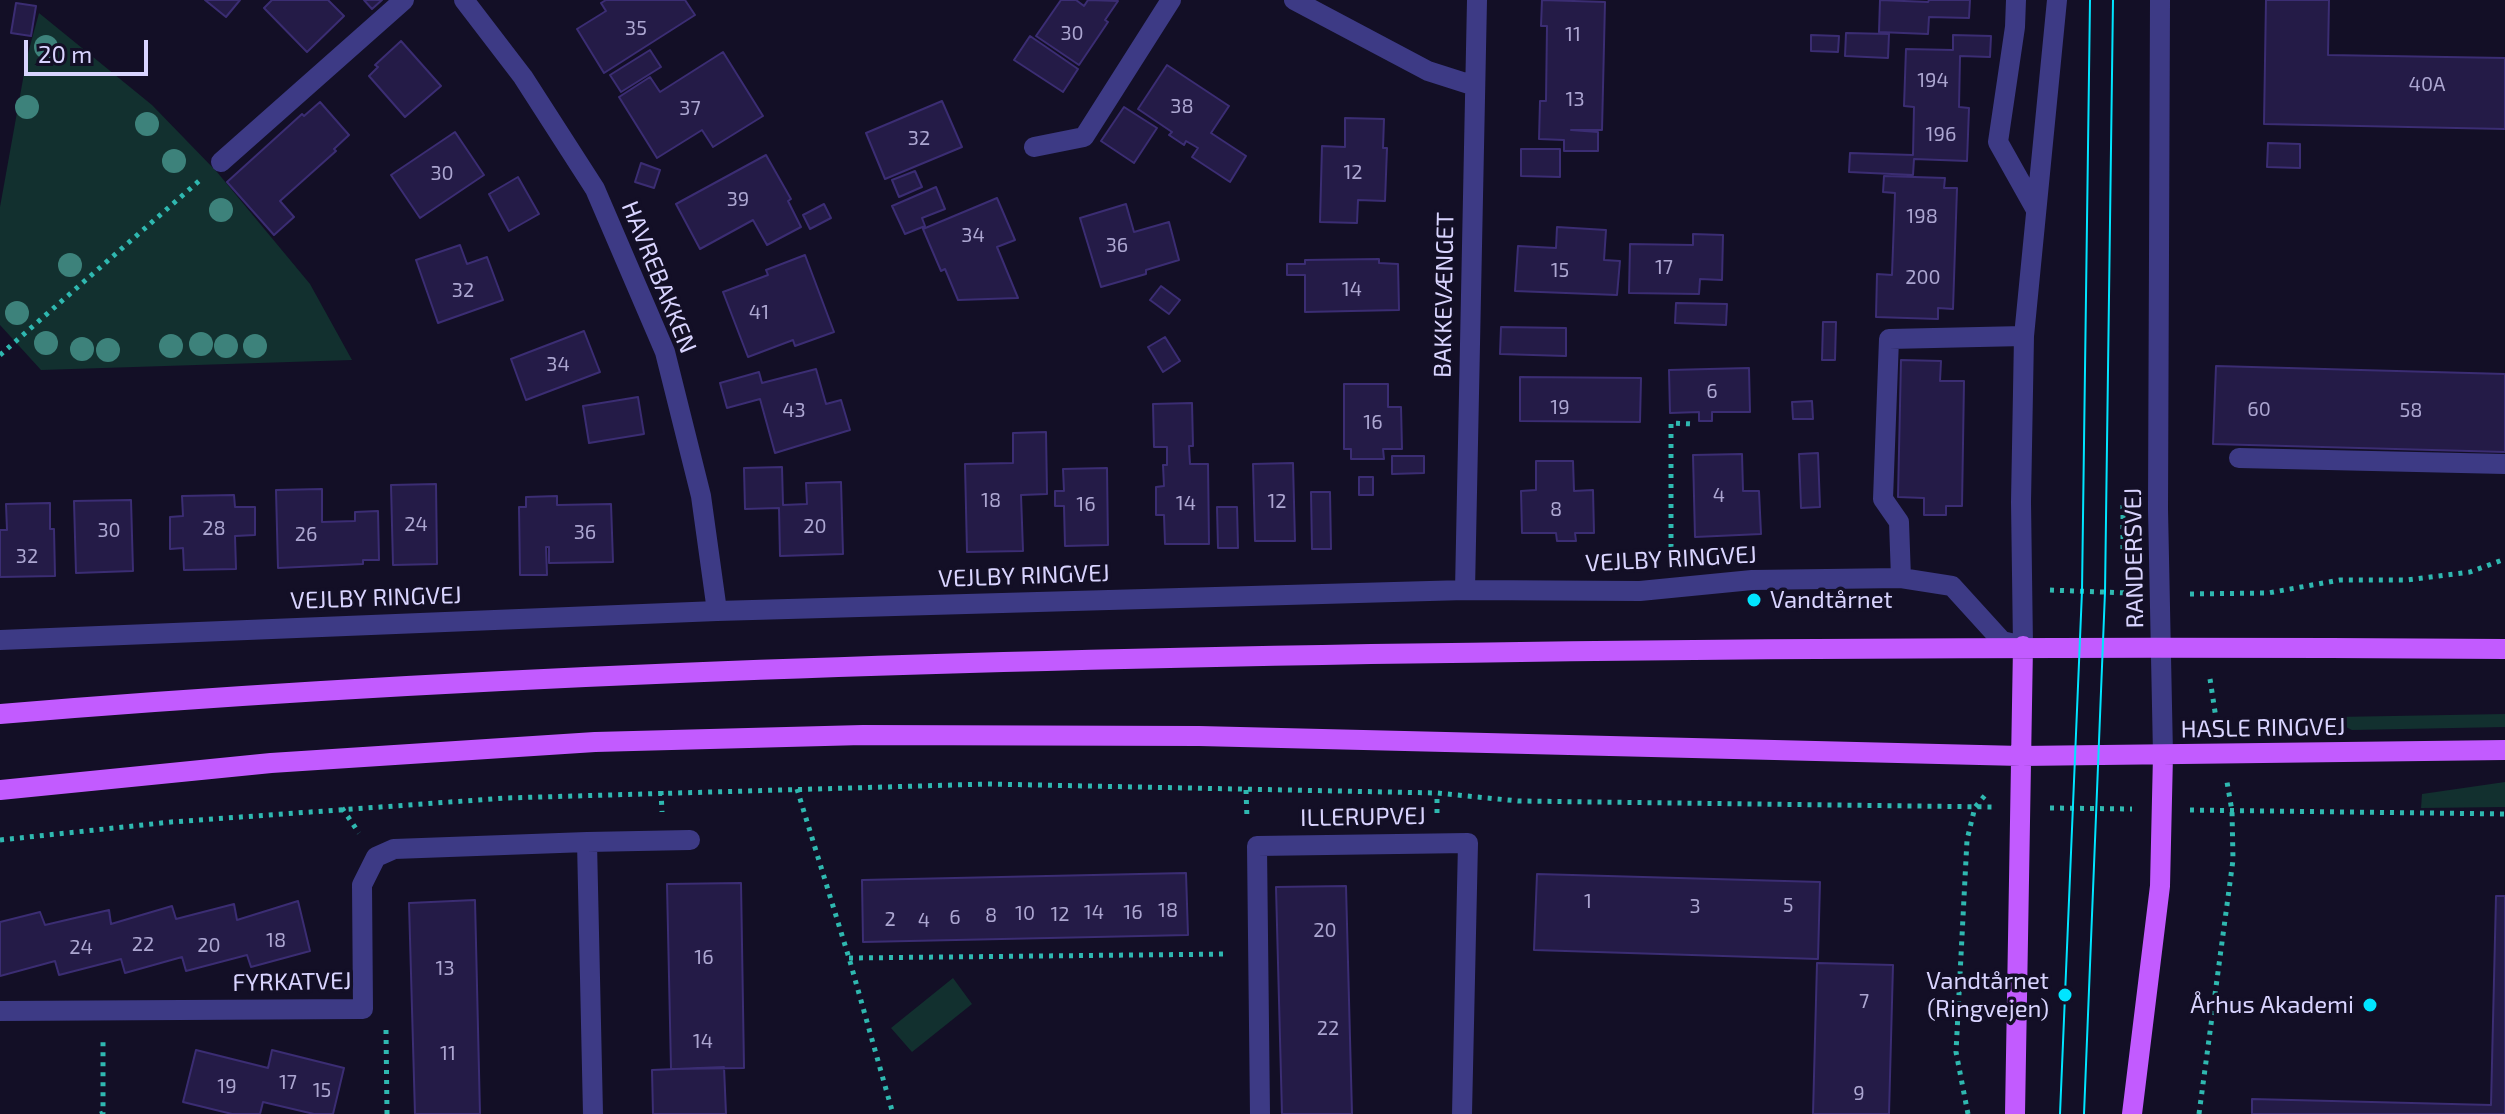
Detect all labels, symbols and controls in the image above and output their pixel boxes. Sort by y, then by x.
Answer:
house number: 35 [625,16,647,40]
house number: 30 [1060,21,1084,45]
house number: 11 [1565,22,1581,46]
scale bar [28,24,152,74]
text: 20 m [38,39,92,68]
house number: 194 [1917,68,1949,92]
house number: 40A [2409,72,2445,96]
house number: 13 [1565,87,1585,111]
house number: 38 [1170,94,1194,118]
house number: 37 [679,96,701,120]
house number: 196 [1926,122,1956,146]
house number: 32 [908,126,930,150]
house number: 12 [1343,160,1363,184]
house number: 30 [430,161,454,185]
house number: 39 [727,187,749,211]
street label: HAVREBAKKEN [615,197,703,357]
house number: 198 [1906,204,1938,228]
street label: BAKKEVÆNGET [1428,212,1460,378]
house number: 34 [961,223,985,247]
house number: 36 [1106,233,1128,257]
house number: 17 [1655,255,1673,279]
house number: 15 [1551,258,1569,282]
house number: 200 [1905,265,1941,289]
house number: 14 [1342,277,1362,301]
house number: 32 [452,278,474,302]
house number: 41 [749,300,769,324]
house number: 34 [546,352,570,376]
house number: 6 [1706,379,1718,403]
house number: 19 [1550,395,1570,419]
house number: 60 [2247,397,2271,421]
house number: 43 [782,398,806,422]
house number: 58 [2400,398,2422,422]
house number: 16 [1363,410,1383,434]
house number: 4 [1713,483,1725,507]
street label: RANDERSVEJ [2118,487,2150,629]
house number: 18 [981,488,1001,512]
house number: 12 [1267,489,1287,513]
house number: 14 [1176,491,1196,515]
house number: 16 [1076,492,1096,516]
house number: 8 [1550,497,1562,521]
house number: 24 [404,512,428,536]
house number: 20 [803,514,827,538]
house number: 28 [202,516,226,540]
house number: 30 [97,518,121,542]
house number: 36 [574,520,596,544]
house number: 26 [295,522,317,546]
street label: VEJLBY RINGVEJ [1585,540,1757,578]
house number: 32 [16,544,38,568]
street label: VEJLBY RINGVEJ [938,559,1110,593]
street label: VEJLBY RINGVEJ [290,581,462,615]
place label: Vandtårnet [1770,586,1893,614]
marker: Vandtårnet [1745,591,1763,609]
street label: HASLE RINGVEJ [2180,712,2346,744]
street label: ILLERUPVEJ [1300,802,1426,832]
house number: 1 [1584,889,1592,913]
house number: 5 [1783,893,1793,917]
house number: 3 [1689,894,1701,918]
house number: 18 [1158,898,1178,922]
house number: 14 [1084,900,1104,924]
house number: 16 [1123,900,1143,924]
house number: 10 [1015,901,1035,925]
house number: 12 [1050,902,1070,926]
house number: 8 [985,903,997,927]
house number: 6 [949,905,961,929]
house number: 2 [884,907,896,931]
house number: 4 [918,908,930,932]
house number: 20 [1313,918,1337,942]
house number: 18 [266,928,286,952]
house number: 22 [132,932,154,956]
house number: 20 [197,933,221,957]
house number: 24 [69,935,93,959]
house number: 16 [694,945,714,969]
house number: 13 [435,956,455,980]
street label: FYRKATVEJ [232,967,352,997]
place label: Vandtårnet (Ringvejen) [1926,967,2049,1023]
marker: Vandtårnet (Ringvejen) [2056,986,2074,1004]
house number: 7 [1859,989,1869,1013]
place label: Århus Akademi [2190,991,2354,1019]
marker: Århus Akademi [2361,996,2379,1014]
house number: 22 [1317,1016,1339,1040]
house number: 14 [693,1029,713,1053]
house number: 11 [440,1041,456,1065]
house number: 17 [279,1070,297,1094]
house number: 19 [217,1074,237,1098]
house number: 15 [313,1078,331,1102]
house number: 9 [1853,1081,1865,1105]

